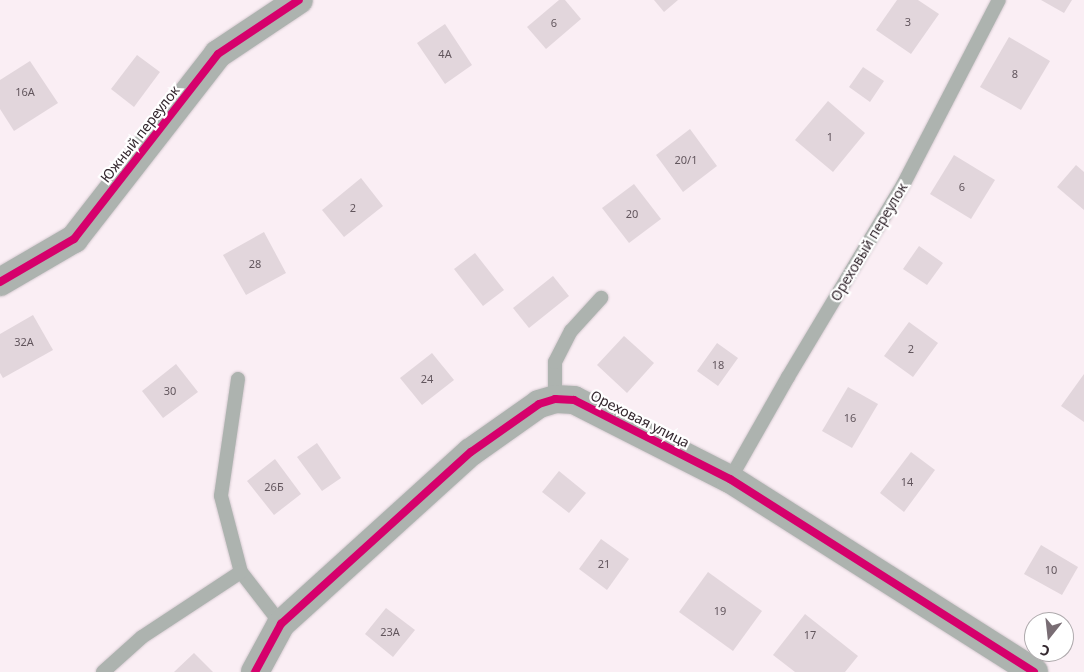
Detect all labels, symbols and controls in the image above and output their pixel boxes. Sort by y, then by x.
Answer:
house number: 3 [905,15,911,29]
house number: 6 [551,16,557,30]
house number: 4А [438,47,452,61]
house number: 8 [1012,67,1018,81]
street label: Южный переулок [97,82,183,186]
house number: 16А [15,85,35,99]
house number: 1 [827,130,833,144]
house number: 20/1 [675,153,697,167]
street label: Ореховый переулок [827,180,911,304]
house number: 6 [959,180,965,194]
house number: 2 [350,201,356,215]
house number: 20 [626,207,638,221]
house number: 28 [249,257,261,271]
house number: 32А [14,335,34,349]
house number: 2 [908,342,914,356]
house number: 18 [712,358,724,372]
house number: 24 [421,372,433,386]
house number: 30 [164,384,176,398]
street label: Ореховая улица [588,387,692,451]
house number: 16 [844,411,856,425]
house number: 14 [901,475,913,489]
house number: 26Б [264,480,284,494]
house number: 21 [598,557,610,571]
house number: 10 [1045,563,1057,577]
house number: 19 [714,604,726,618]
north arrow [1024,612,1074,662]
house number: 23А [380,625,400,639]
house number: 17 [804,628,816,642]
text: С [1038,641,1052,661]

